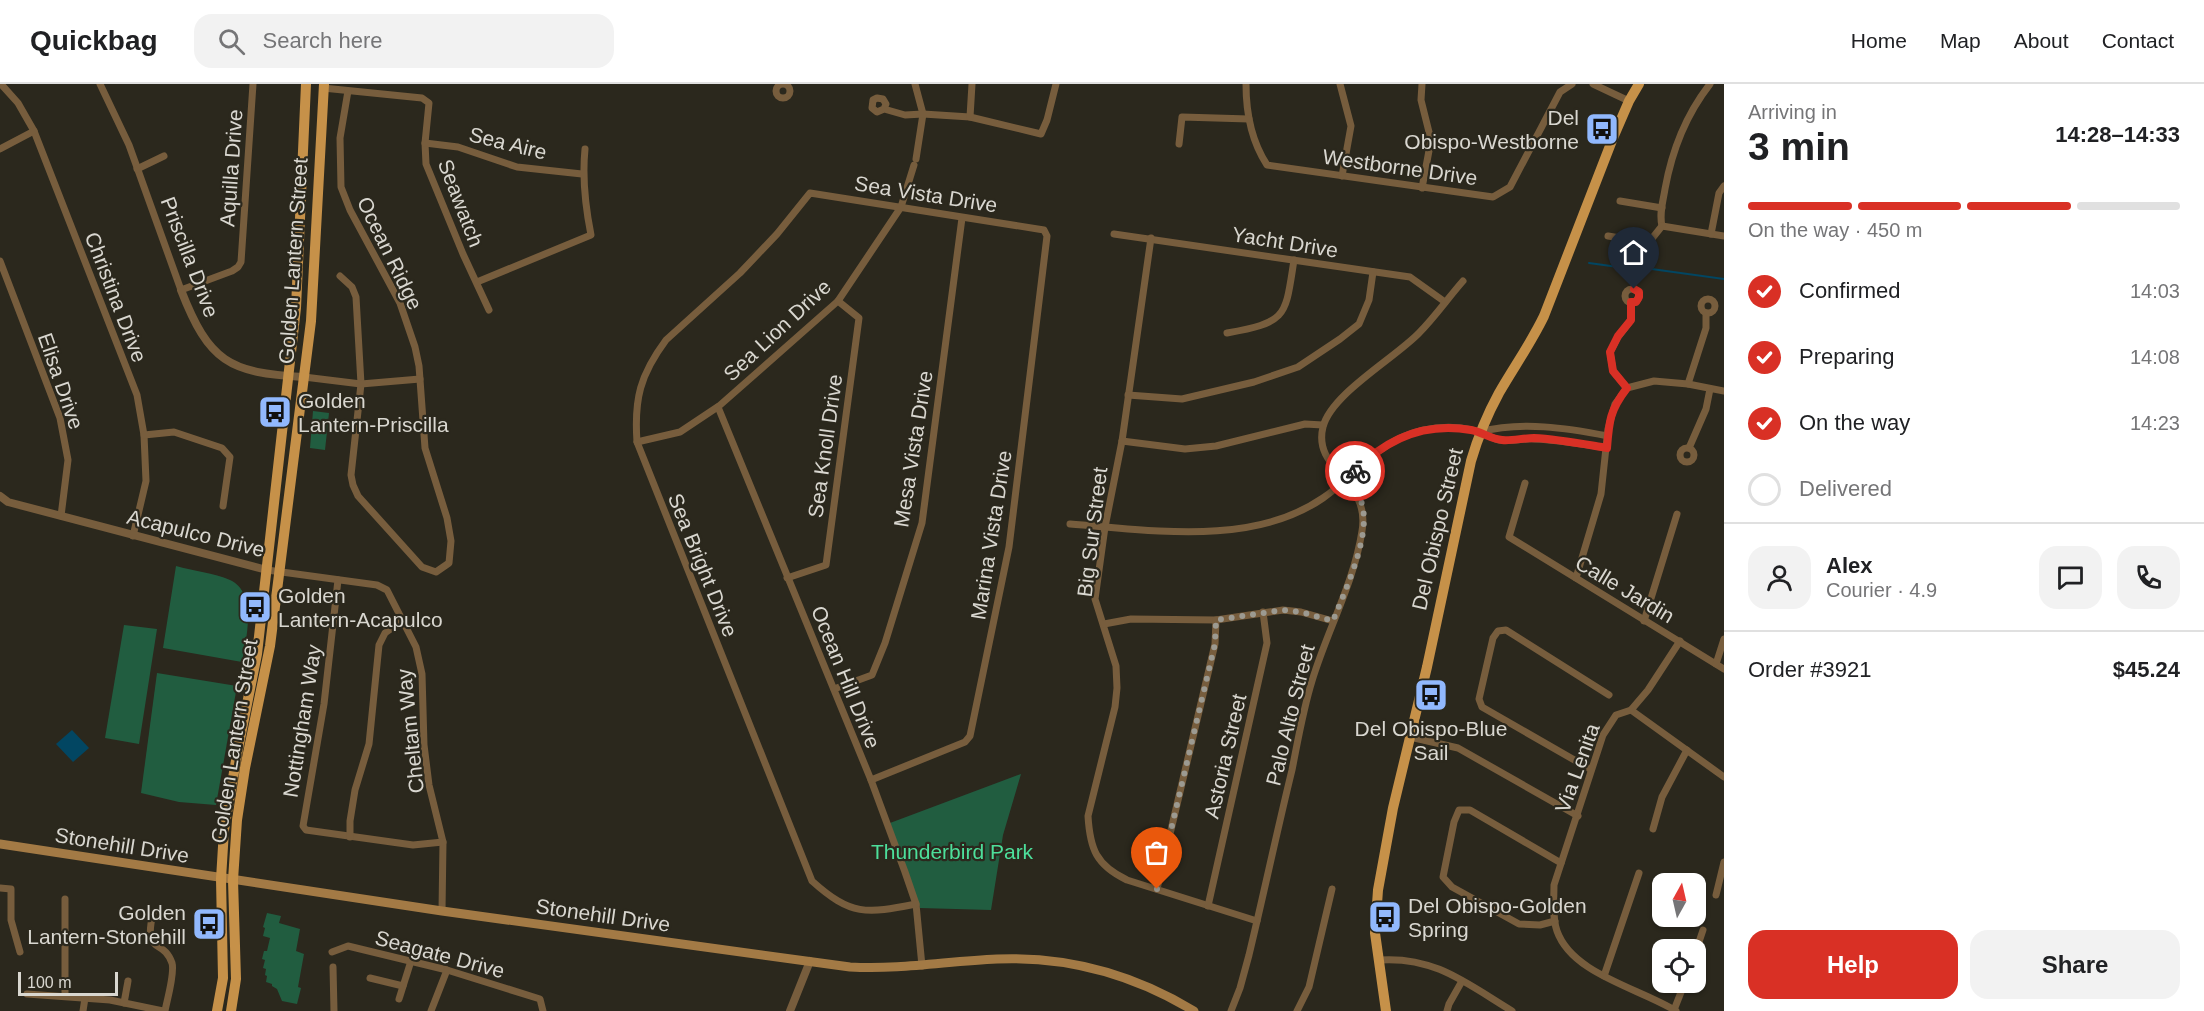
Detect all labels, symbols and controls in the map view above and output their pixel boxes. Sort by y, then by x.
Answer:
search box [194,14,614,68]
text: Quickbag [30,25,158,56]
icon: search [215,25,248,58]
text: Search here [263,28,382,53]
text: Home [1851,29,1907,52]
text: Map [1940,29,1981,52]
text: About [2014,29,2069,52]
text: Contact [2102,29,2174,52]
text: Arriving in [1748,101,1837,123]
place label: Del Obispo-Westborne [1404,106,1579,153]
street label: Aquilla Drive [215,108,247,228]
bus stop icon: Del Obispo-Westborne [1584,111,1620,147]
street label: Sea Aire [467,122,549,164]
text: 14:28–14:33 [2055,122,2180,147]
text: 3 min [1748,125,1850,168]
street label: Westborne Drive [1321,145,1479,189]
street label: Seawatch [434,156,488,250]
street label: Golden Lantern Street [274,157,312,365]
street label: Sea Vista Drive [853,171,999,217]
street label: Ocean Ridge [353,193,427,313]
street label: Priscilla Drive [156,194,224,320]
text: On the way · 450 m [1748,219,1923,241]
street label: Yacht Drive [1230,222,1340,262]
pin [1608,227,1659,289]
street label: Christina Drive [81,229,151,365]
icon: home [1617,236,1650,269]
street label: Sea Lion Drive [719,275,835,385]
icon: check [1748,275,1781,308]
text: Confirmed [1799,278,1900,303]
text: 14:03 [2130,280,2180,302]
street label: Elisa Drive [34,330,88,432]
icon: check [1748,341,1781,374]
text: Preparing [1799,344,1894,369]
text: 14:08 [2130,346,2180,368]
street label: Mesa Vista Drive [889,369,937,529]
street label: Sea Knoll Drive [804,373,846,519]
place label: Golden Lantern-Priscilla [298,389,449,436]
bus stop icon: Golden Lantern-Priscilla [257,394,293,430]
icon: check [1748,407,1781,440]
text: On the way [1799,410,1910,435]
text: 14:23 [2130,412,2180,434]
courier [1325,441,1385,501]
street label: Del Obispo Street [1407,446,1467,612]
street label: Marina Vista Drive [966,449,1016,621]
icon: bike [1339,455,1372,488]
street label: Big Sur Street [1073,466,1111,598]
text: Delivered [1799,476,1892,501]
street label: Sea Bright Drive [664,490,742,640]
street label: Acapulco Drive [125,505,267,561]
button: person [1748,546,1811,609]
button: chat [2039,546,2102,609]
button: phone [2117,546,2180,609]
street label: Calle Jardin [1572,551,1678,627]
text: Alex [1826,553,1872,578]
text: Courier · 4.9 [1826,579,1937,601]
place label: Golden Lantern-Acapulco [278,584,443,631]
bus stop icon: Golden Lantern-Acapulco [237,589,273,625]
street label: Ocean Hill Drive [807,602,885,752]
street label: Golden Lantern Street [206,637,262,845]
street label: Nottingham Way [279,642,326,799]
street label: Palo Alto Street [1261,642,1319,788]
text: Order #3921 [1748,657,1872,682]
text: $45.24 [2113,657,2180,682]
street label: Cheltam Way [392,667,428,794]
bus stop icon: Del Obispo-Blue Sail [1413,677,1449,713]
street label: Astoria Street [1199,691,1251,821]
place label: Del Obispo-Blue Sail [1355,717,1507,764]
street label: Via Lenita [1550,720,1604,816]
street label: Stonehill Drive [53,823,191,867]
pin [1131,827,1182,889]
icon: bag [1140,836,1173,869]
park label: Thunderbird Park [871,840,1034,863]
north arrow [1652,873,1706,927]
map controls [1652,873,1706,993]
street label: Stonehill Drive [534,894,672,936]
place label: Del Obispo-Golden Spring [1408,894,1587,941]
bus stop icon: Del Obispo-Golden Spring [1367,899,1403,935]
place label: Golden Lantern-Stonehill [27,901,186,948]
bus stop icon: Golden Lantern-Stonehill [191,906,227,942]
street label: Seagate Drive [373,926,507,982]
button: Help [1748,930,1958,999]
button: Share [1970,930,2180,999]
button: locate [1652,939,1706,993]
scale bar [18,969,118,996]
text: 100 m [27,974,71,991]

